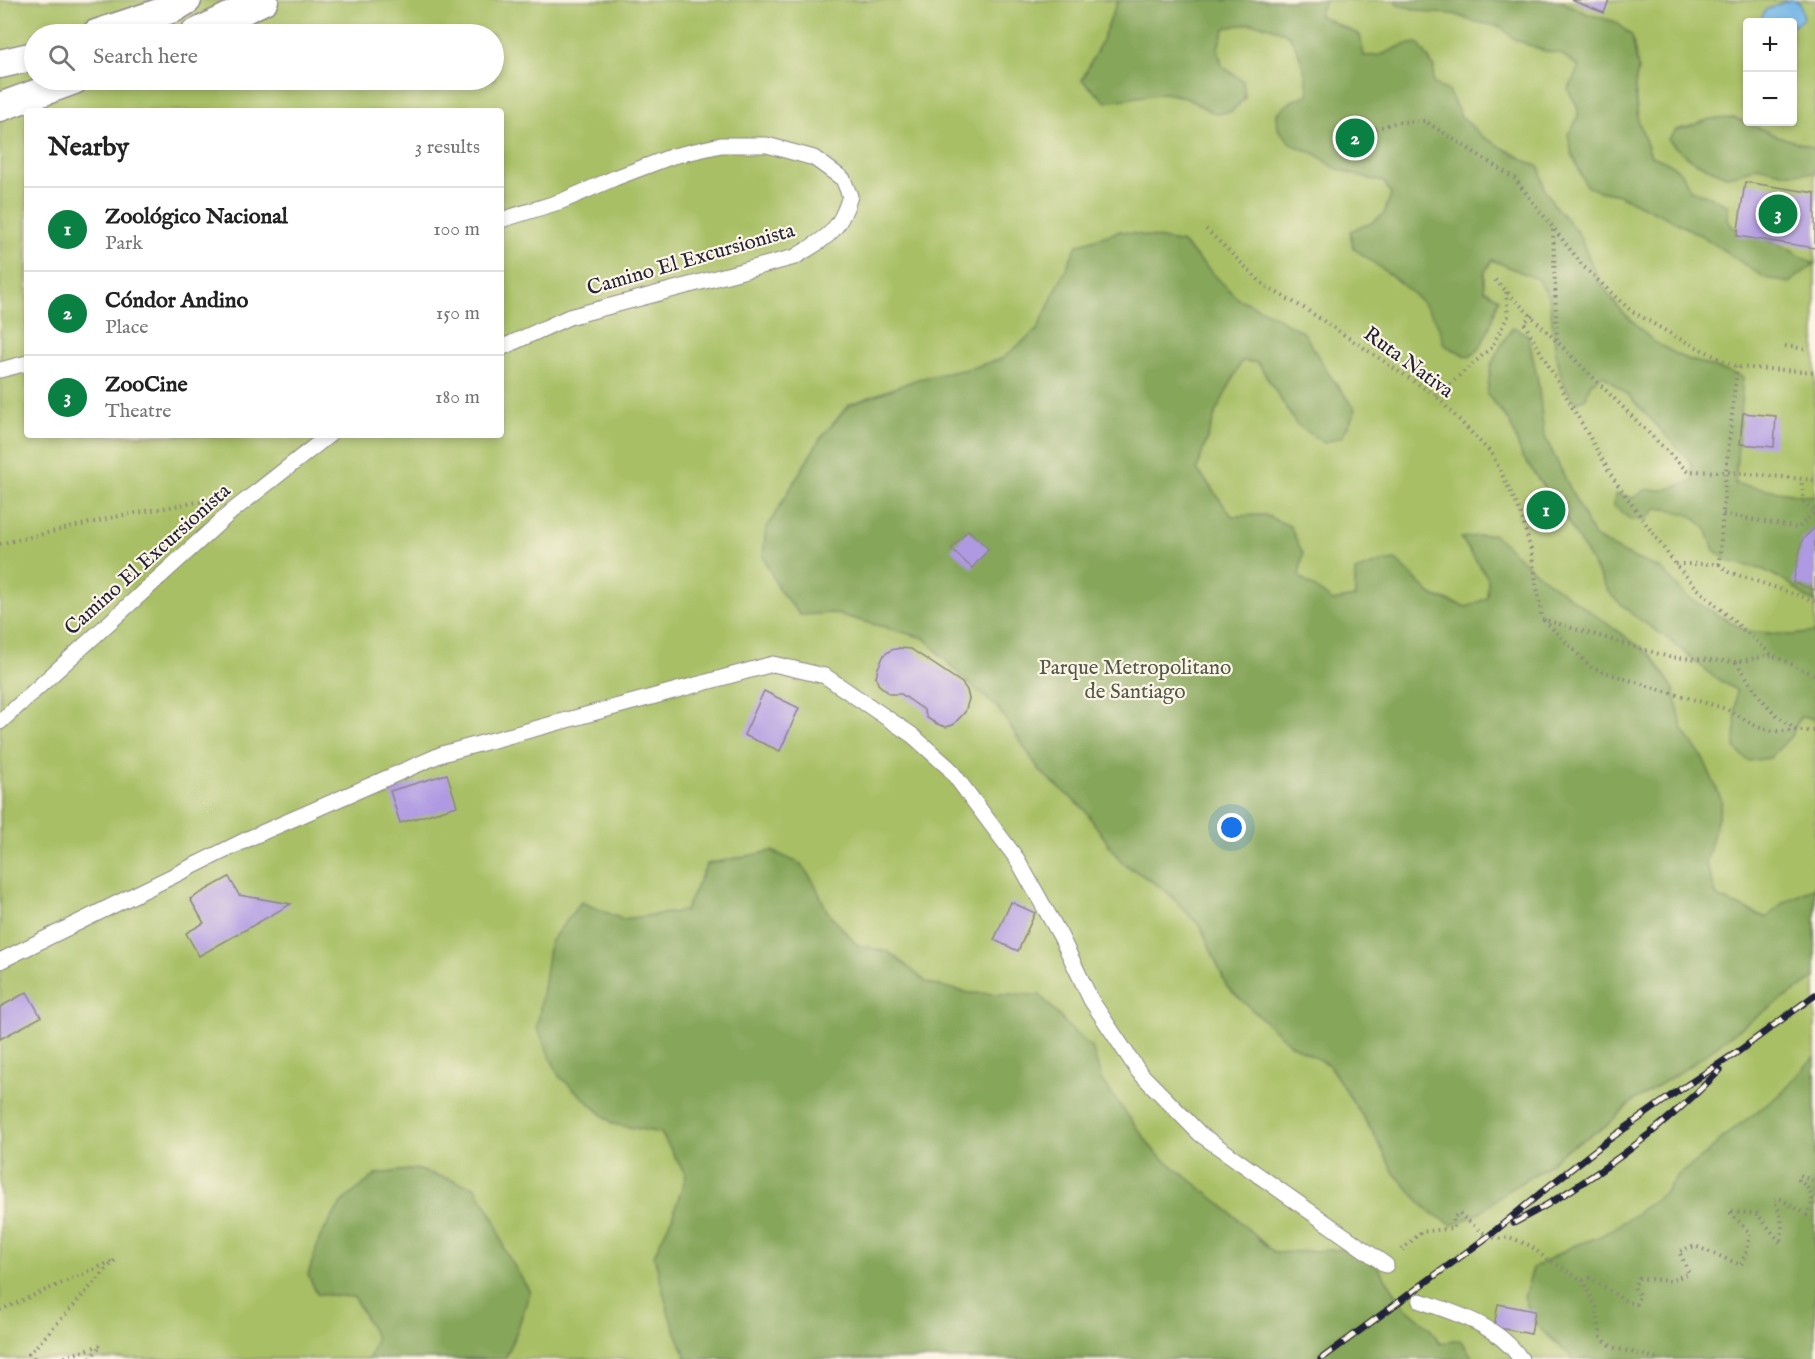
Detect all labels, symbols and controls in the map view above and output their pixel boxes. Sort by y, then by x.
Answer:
map controls [1743,18,1797,126]
button: + [1743,18,1797,72]
search box [24,24,504,90]
icon: search [45,41,78,74]
text: Search here [93,43,198,71]
button: − [1743,72,1797,126]
pin: 2 [1336,116,1374,160]
text: Nearby [48,131,129,164]
text: 3 results [415,135,480,160]
pin: 3 [1758,192,1798,236]
text: Zoológico Nacional [105,203,288,231]
text: 1 [64,217,71,242]
text: 100 m [433,217,480,242]
street label: Camino El Excursionista [584,217,799,303]
text: Park [105,231,143,256]
text: Cóndor Andino [105,287,248,315]
text: 2 [63,301,72,326]
text: 150 m [436,301,480,326]
text: Place [105,315,148,340]
street label: Ruta Nativa [1357,321,1459,405]
text: ZooCine [105,371,188,399]
text: 3 [64,385,71,410]
text: 180 m [435,385,480,410]
text: Theatre [105,399,171,424]
street label: Camino El Excursionista [59,478,238,642]
pin: 1 [1526,488,1566,532]
park label: Parque Metropolitano de Santiago [1039,655,1231,706]
your location [1217,813,1246,842]

